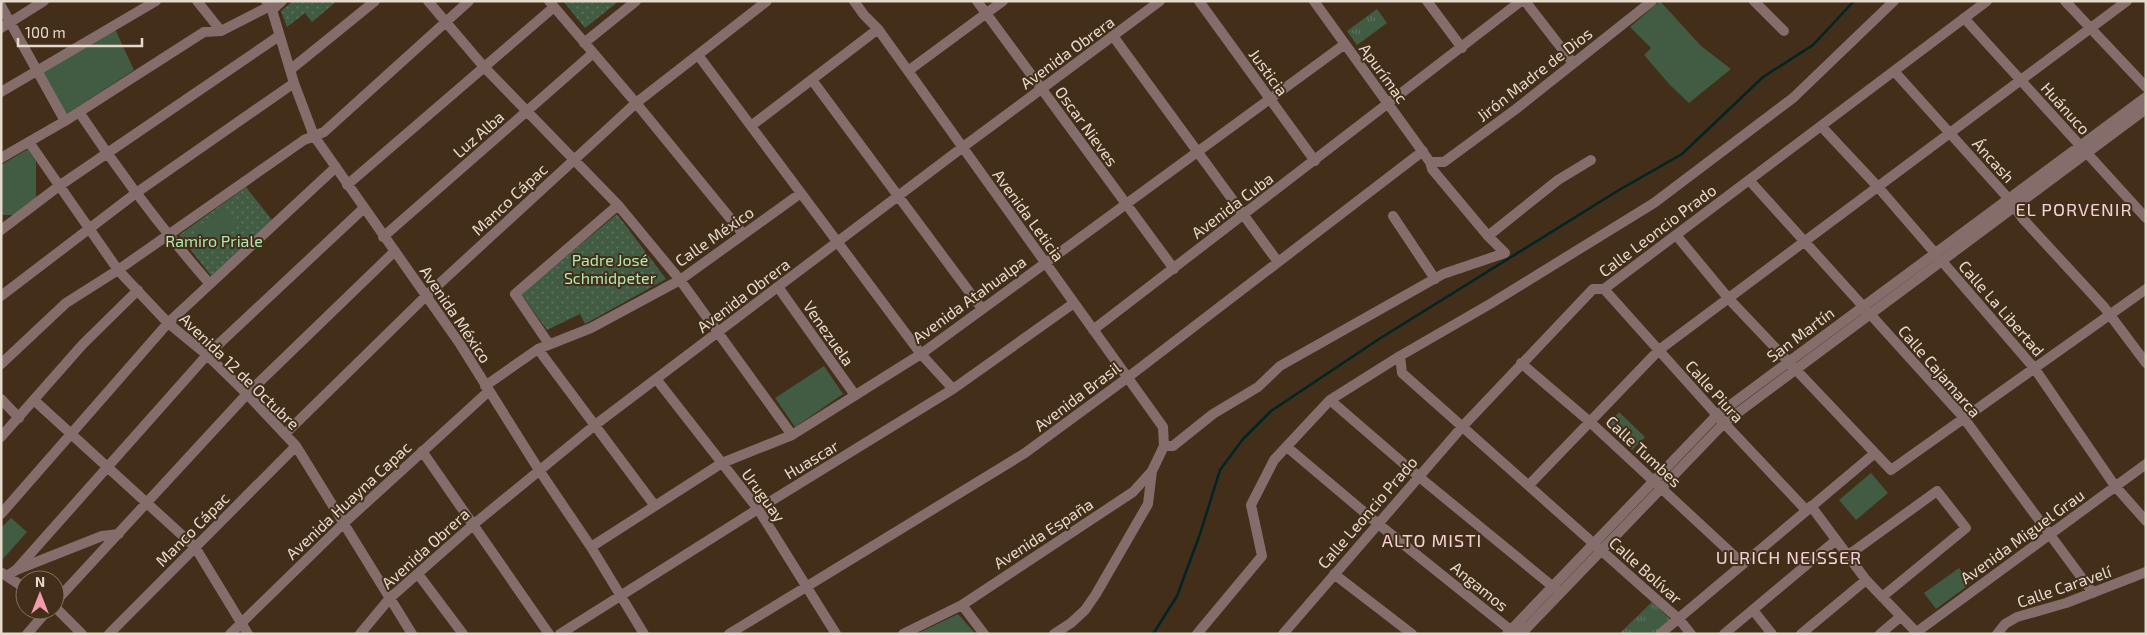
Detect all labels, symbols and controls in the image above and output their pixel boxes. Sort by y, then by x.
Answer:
street label: Avenida Obrera [1016,12,1118,92]
scale bar [18,15,141,47]
text: 100 m [25,23,66,41]
street label: Jirón Madre de Dios [1473,23,1595,125]
street label: Apurímac [1356,39,1412,107]
street label: Justicia [1246,45,1292,99]
street label: Huánuco [2038,78,2094,138]
street label: Oscar Nieves [1052,82,1122,170]
street label: Luz Alba [449,107,507,161]
street label: Áncash [1969,134,2019,186]
street label: Manco Cápac [467,159,551,239]
street label: Avenida Leticia [989,165,1069,265]
street label: Avenida Cuba [1187,168,1277,242]
street label: Calle Leoncio Prado [1595,180,1719,280]
district label: EL PORVENIR [2015,198,2133,220]
street label: Calle México [671,202,757,270]
park label: Ramiro Priale [165,231,263,250]
park label: Padre José Schmidpeter [564,250,657,287]
street label: Avenida Atahualpa [909,251,1029,347]
street label: Avenida Obrera [693,254,793,336]
street label: Calle La Libertad [1955,256,2049,360]
street label: Avenida México [416,262,496,366]
street label: Venezuela [800,297,858,369]
street label: San Martín [1763,303,1837,365]
street label: Avenida 12 de Octubre [176,309,304,433]
street label: Calle Cajamarca [1894,321,1985,422]
street label: Calle Piura [1682,356,1748,426]
street label: Avenida Brasil [1030,357,1124,435]
street label: Calle Tumbes [1602,411,1686,491]
street label: Huascar [780,435,842,483]
street label: Avenida Huayna Capac [282,437,415,563]
street label: Calle Leoncio Prado [1313,452,1421,572]
street label: Uruguay [738,465,790,526]
street label: Avenida Miguel Grau [1956,485,2088,587]
street label: Manco Cápac [151,488,233,570]
street label: Avenida España [990,494,1096,572]
street label: Avenida Obrera [377,504,473,592]
district label: ALTO MISTI [1382,529,1482,551]
street label: Calle Bolívar [1606,533,1687,608]
district label: ULRICH NEISSER [1716,546,1862,568]
street label: Angamos [1448,557,1512,615]
street label: Calle Caravelí [2014,561,2115,611]
north arrow [15,570,65,620]
text: N [35,573,45,590]

